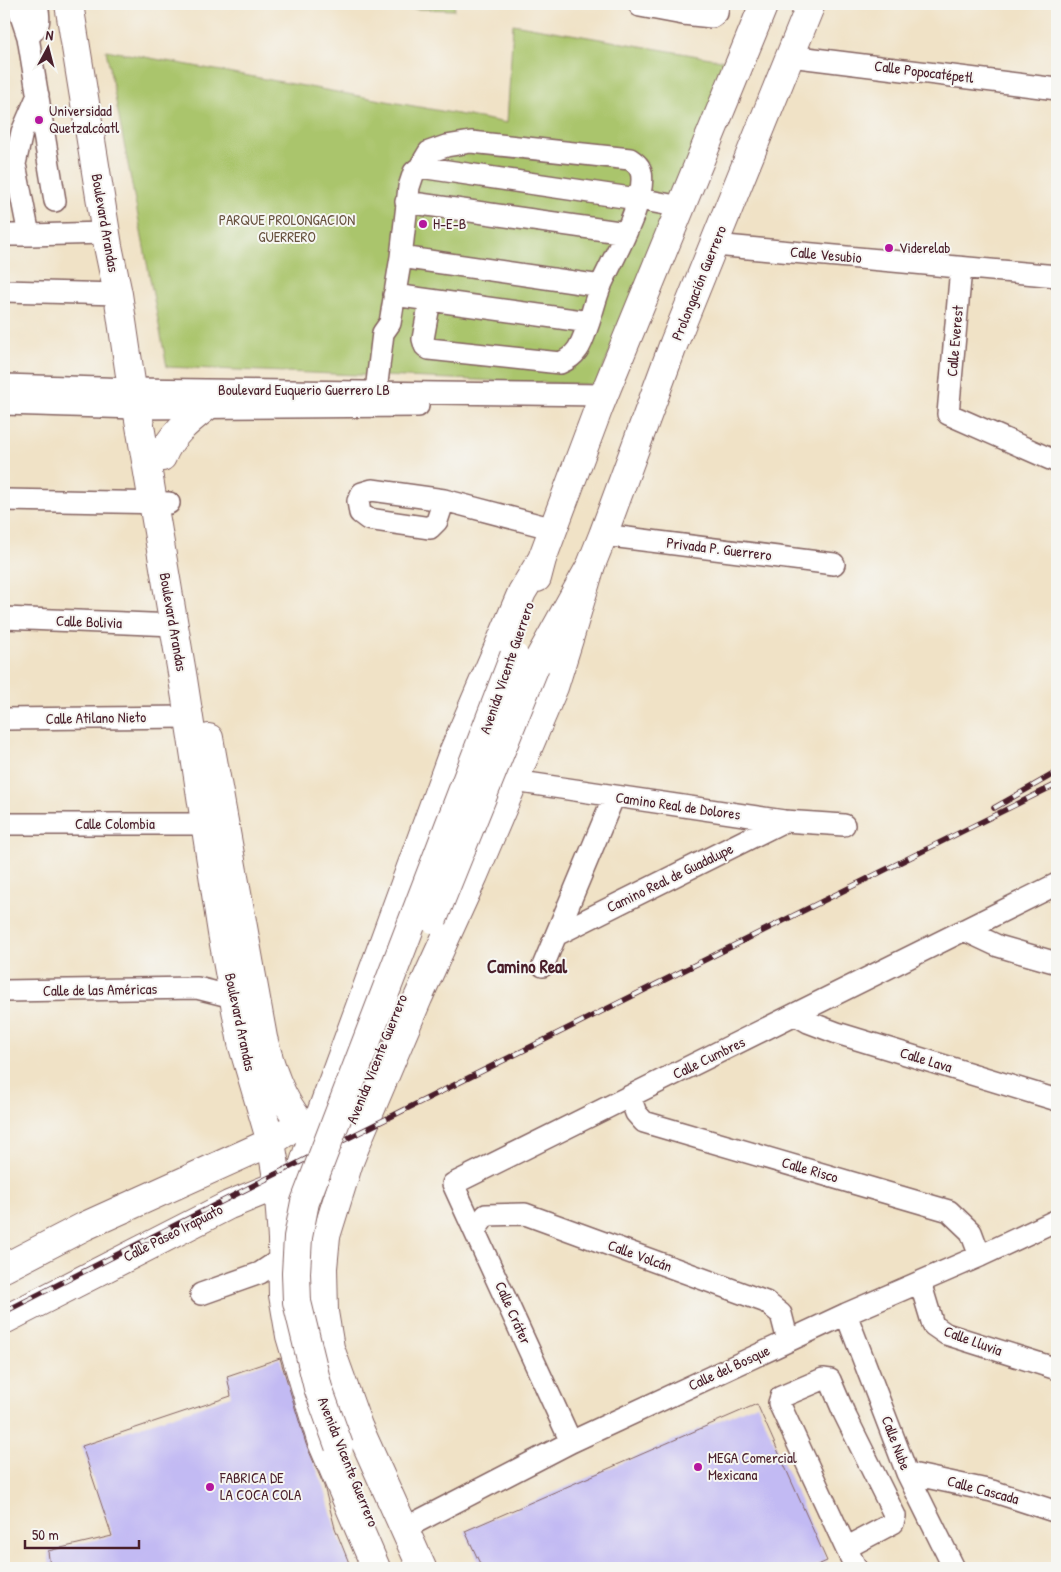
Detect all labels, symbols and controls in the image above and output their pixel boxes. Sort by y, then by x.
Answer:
north arrow [22,22,72,72]
text: N [45,25,55,45]
street label: Calle Popocatépetl [873,55,975,88]
place label: Universidad Quetzalcóatl [49,100,119,138]
marker: Universidad Quetzalcóatl [33,114,45,126]
street label: Boulevard Arandas [86,172,125,274]
park label: PARQUE PROLONGACION GUERRERO [219,209,355,247]
place label: H-E-B [433,213,466,234]
marker: H-E-B [417,218,429,230]
street label: Prolongación Guerrero [666,222,731,343]
place label: Viderelab [899,237,950,258]
street label: Calle Vesubio [789,241,863,268]
marker: Viderelab [883,242,895,254]
street label: Calle Everest [941,304,968,377]
street label: Boulevard Euquerio Guerrero LB [218,379,390,400]
street label: Privada P. Guerrero [665,532,773,565]
street label: Boulevard Arandas [154,571,193,673]
street label: Avenida Vicente Guerrero [474,599,539,737]
street label: Calle Bolivia [56,610,123,633]
street label: Calle Atilano Nieto [46,706,146,729]
street label: Camino Real de Dolores [614,786,742,825]
street label: Calle Colombia [75,813,155,834]
street label: Camino Real de Guadalupe [603,838,737,917]
district label: Camino Real [487,954,568,979]
street label: Boulevard Arandas [220,971,261,1073]
street label: Calle de las Américas [43,978,158,1001]
street label: Avenida Vicente Guerrero [341,991,412,1127]
street label: Calle Cumbres [669,1031,749,1084]
street label: Calle Lava [898,1042,955,1077]
street label: Calle Risco [779,1151,841,1188]
street label: Calle Paseo Irapuato [119,1198,226,1267]
street label: Calle Volcán [605,1234,675,1277]
street label: Calle Cráter [490,1278,537,1348]
street label: Calle Lluvia [941,1320,1005,1361]
street label: Calle del Bosque [685,1340,773,1396]
street label: Avenida Vicente Guerrero [313,1394,384,1530]
street label: Calle Nube [877,1413,916,1473]
place label: MEGA Comercial Mexicana [708,1447,797,1485]
marker: MEGA Comercial Mexicana [692,1461,704,1473]
place label: FABRICA DE LA COCA COLA [219,1467,302,1505]
street label: Calle Cascada [945,1470,1021,1509]
marker: FABRICA DE LA COCA COLA [204,1481,216,1493]
scale bar [25,1517,139,1549]
text: 50 m [32,1524,59,1545]

